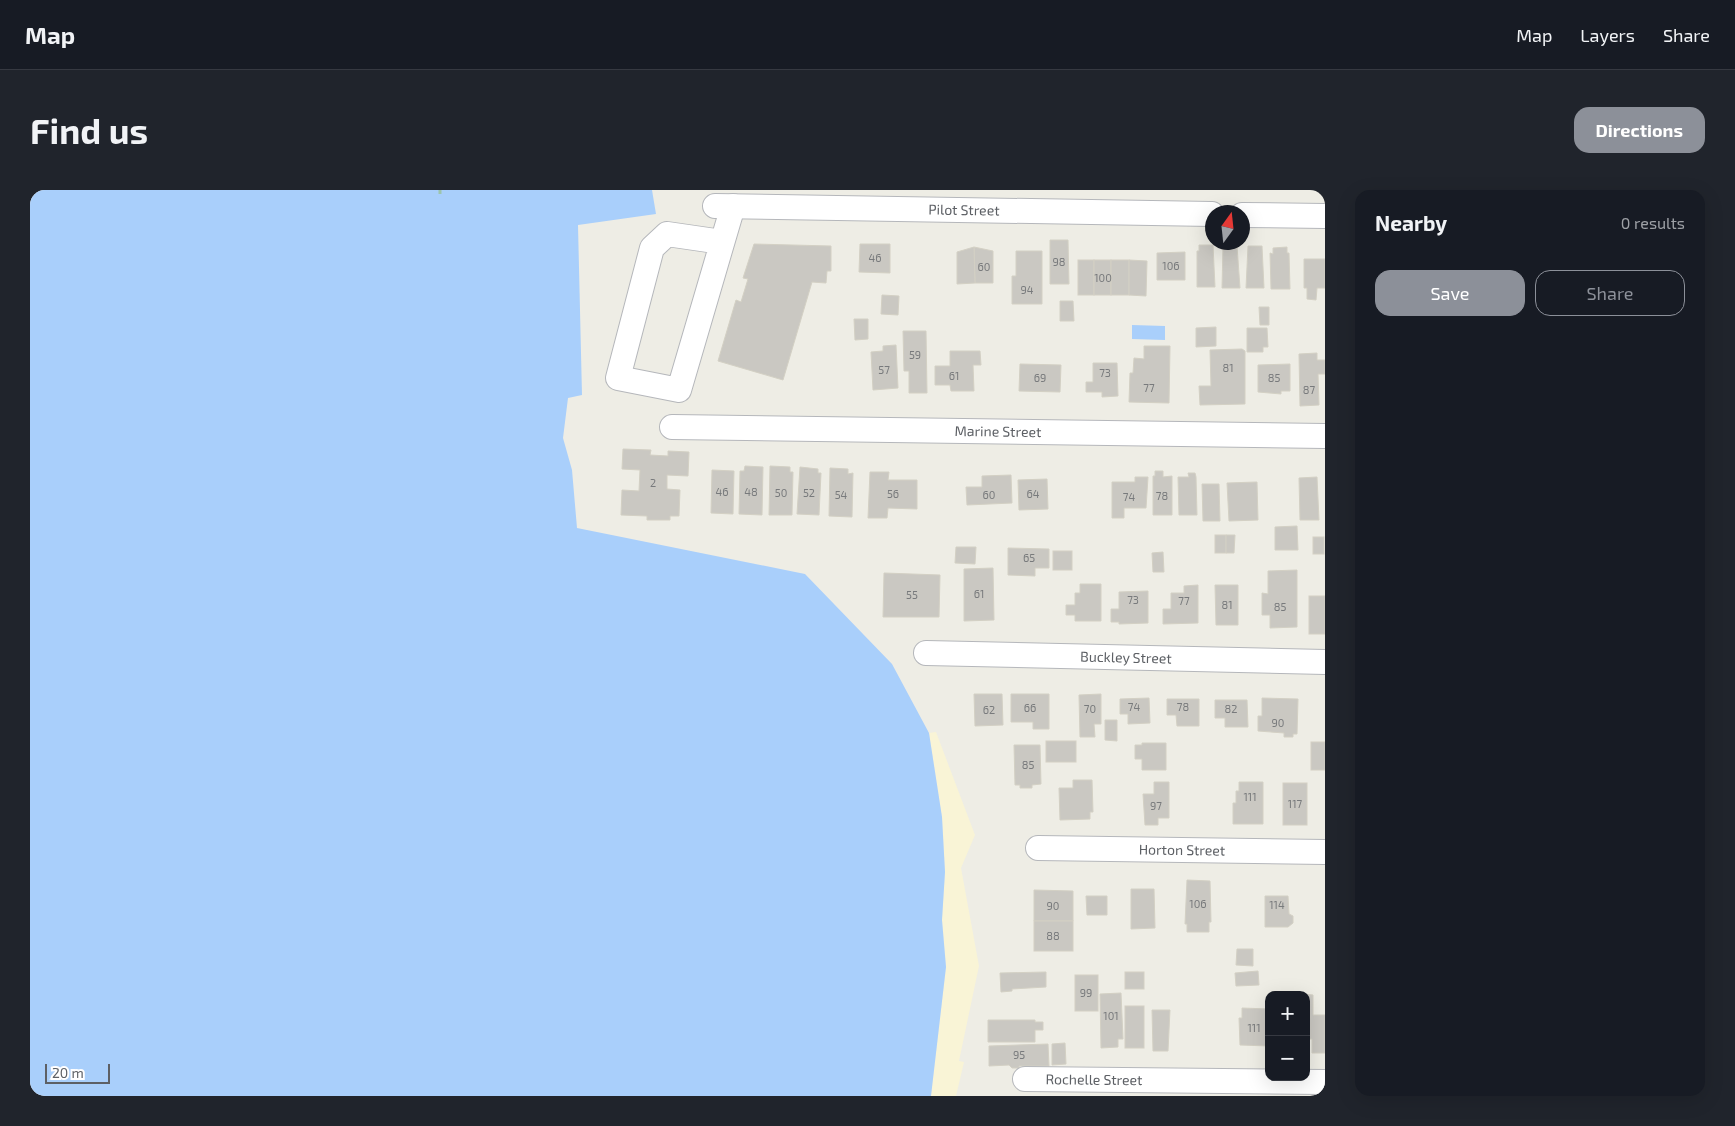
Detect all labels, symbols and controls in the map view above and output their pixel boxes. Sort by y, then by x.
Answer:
text: Map [25,20,75,49]
text: Map [1516,24,1552,46]
text: Layers [1580,24,1635,46]
text: Share [1663,24,1710,46]
button: Directions [1574,107,1705,153]
text: Find us [30,109,148,151]
street label: Pilot Street [928,200,1000,219]
north arrow [1205,205,1250,250]
text: Nearby [1375,210,1447,235]
text: 0 results [1621,213,1685,232]
house number: 46 [868,251,882,264]
house number: 98 [1053,255,1065,268]
house number: 106 [1162,259,1180,272]
house number: 60 [978,260,990,273]
button: Save [1375,270,1525,316]
button: Share [1535,270,1685,316]
house number: 100 [1094,271,1112,284]
house number: 94 [1020,283,1034,296]
house number: 59 [909,348,921,361]
house number: 81 [1222,361,1234,374]
house number: 57 [878,363,890,376]
house number: 73 [1099,366,1111,379]
house number: 61 [949,369,959,382]
house number: 69 [1034,371,1046,384]
house number: 85 [1268,371,1280,384]
house number: 77 [1143,381,1155,394]
house number: 87 [1303,383,1316,396]
street label: Marine Street [954,422,1042,440]
house number: 2 [650,476,656,489]
house number: 46 [715,485,729,498]
house number: 48 [744,485,758,498]
house number: 50 [775,486,787,499]
house number: 52 [803,486,815,499]
house number: 56 [887,487,899,500]
house number: 64 [1026,487,1040,500]
house number: 54 [835,488,848,501]
house number: 60 [983,488,995,501]
house number: 78 [1156,489,1168,502]
house number: 74 [1123,490,1135,503]
house number: 65 [1023,551,1035,564]
house number: 61 [974,587,984,600]
house number: 55 [906,588,918,601]
house number: 73 [1127,593,1139,606]
house number: 77 [1178,594,1190,607]
house number: 81 [1221,598,1233,611]
house number: 85 [1274,600,1286,613]
street label: Buckley Street [1080,647,1172,667]
house number: 74 [1128,700,1140,713]
house number: 78 [1177,700,1189,713]
house number: 66 [1024,701,1036,714]
house number: 70 [1084,702,1096,715]
house number: 82 [1225,702,1237,715]
house number: 62 [983,703,995,716]
house number: 90 [1272,716,1284,729]
house number: 85 [1022,758,1034,771]
house number: 111 [1243,790,1257,803]
house number: 117 [1288,797,1303,810]
house number: 97 [1150,799,1162,812]
street label: Horton Street [1139,840,1225,859]
house number: 106 [1189,897,1207,910]
house number: 114 [1269,898,1285,911]
house number: 90 [1047,899,1059,912]
house number: 88 [1046,929,1060,942]
house number: 99 [1080,986,1092,999]
map controls [1265,991,1310,1081]
button: + [1265,991,1310,1036]
house number: 101 [1103,1009,1119,1022]
house number: 111 [1247,1021,1261,1034]
button: − [1265,1036,1310,1081]
house number: 95 [1013,1048,1025,1061]
scale bar [45,1061,110,1084]
text: 20 m [52,1064,84,1081]
street label: Rochelle Street [1045,1070,1143,1088]

